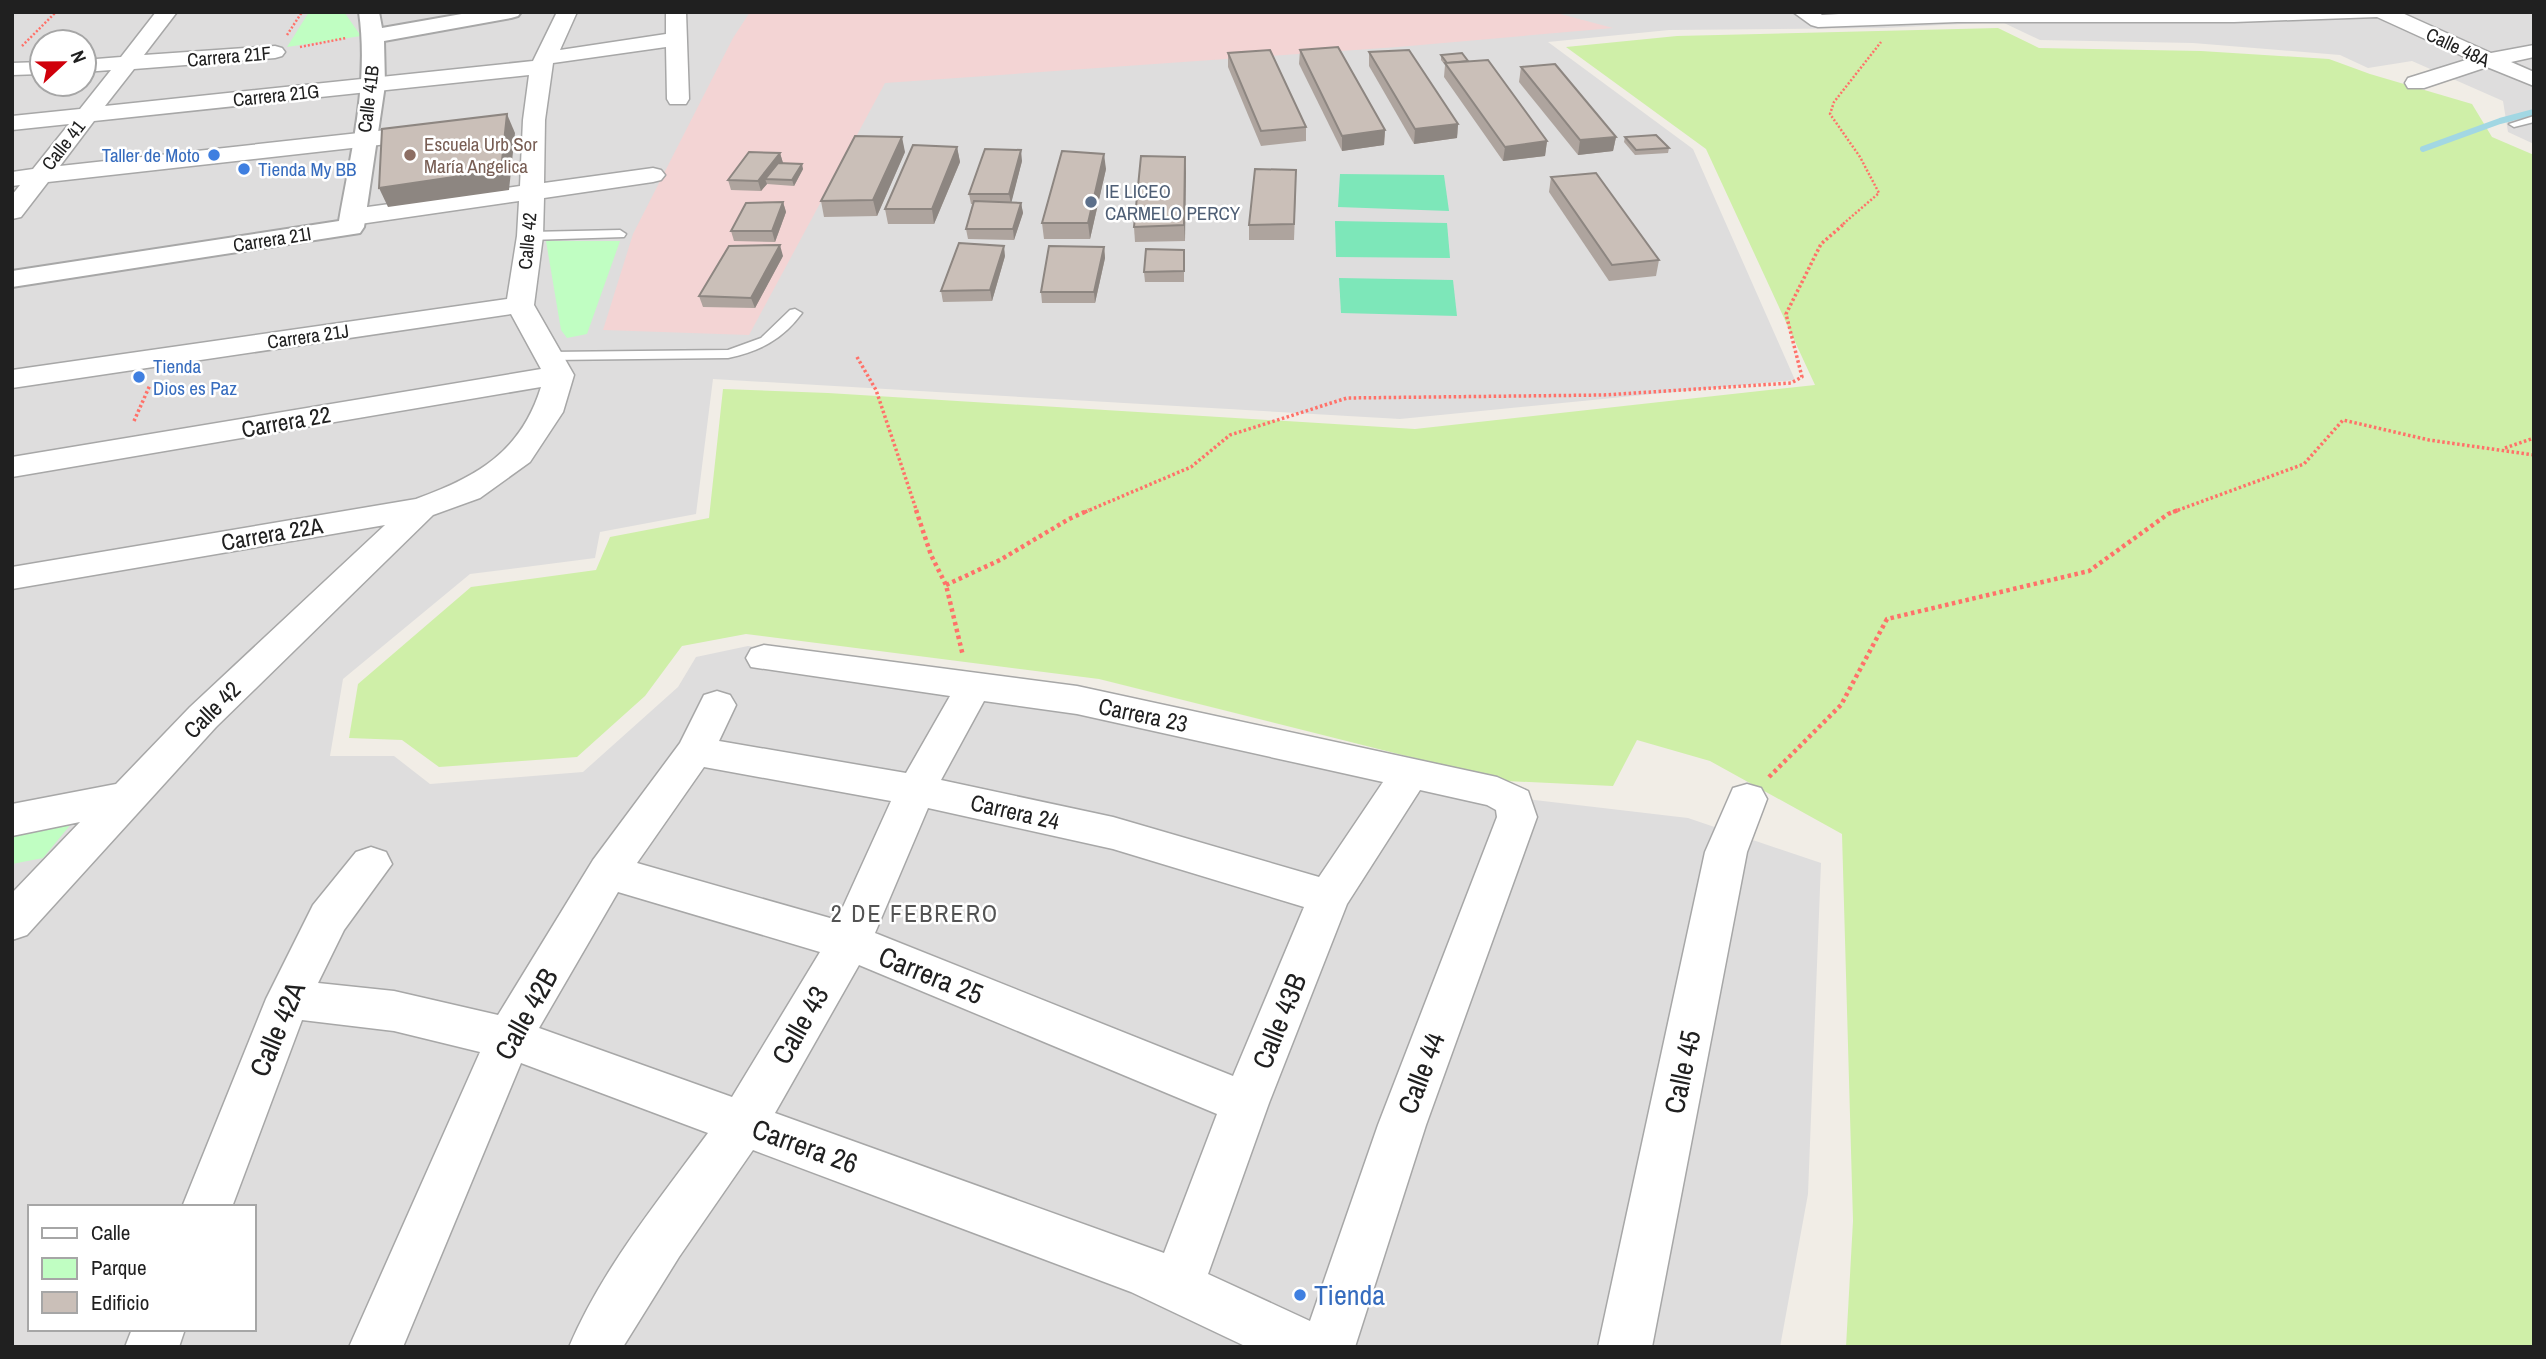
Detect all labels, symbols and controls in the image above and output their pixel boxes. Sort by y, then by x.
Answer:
street label: Calle 48A [2422,21,2495,73]
north arrow [28,28,98,98]
street label: Carrera 21F [186,39,272,73]
text: N [65,47,93,67]
street label: Calle 41B [351,64,385,134]
street label: Carrera 21G [232,78,320,112]
street label: Calle 41 [35,114,91,176]
place label: Escuela Urb Sor María Angelica [424,131,538,179]
place label: Taller de Moto [102,142,200,168]
marker: Taller de Moto [206,147,222,163]
marker: Escuela Urb Sor María Angelica [402,147,418,163]
place label: Tienda My BB [258,156,356,182]
marker: Tienda My BB [236,161,252,177]
place label: IE LICEO CARMELO PERCY [1105,178,1241,226]
marker: IE LICEO CARMELO PERCY [1083,194,1099,210]
street label: Calle 42 [512,211,542,271]
street label: Carrera 21I [231,220,313,258]
street label: Carrera 21J [265,317,351,355]
place label: Tienda Dios es Paz [153,353,237,401]
marker: Tienda Dios es Paz [131,369,147,385]
street label: Carrera 22 [239,398,333,445]
street label: Carrera 22A [219,509,326,558]
street label: Calle 42 [176,674,247,745]
street label: Carrera 23 [1096,690,1190,739]
street label: Carrera 24 [968,786,1063,837]
district label: 2 DE FEBRERO [831,897,999,929]
street label: Carrera 25 [873,937,989,1013]
street label: Calle 42B [485,961,567,1067]
street label: Calle 43B [1243,968,1315,1074]
street label: Calle 42A [240,975,314,1082]
street label: Calle 43 [762,979,838,1071]
street label: Calle 44 [1388,1027,1454,1119]
street label: Calle 45 [1655,1027,1709,1117]
street label: Carrera 26 [747,1109,863,1183]
legend [28,1205,256,1331]
text: Calle [91,1218,130,1247]
text: Parque [91,1253,147,1282]
place label: Tienda [1314,1276,1385,1314]
marker: Tienda [1292,1287,1308,1303]
text: Edificio [91,1288,149,1317]

